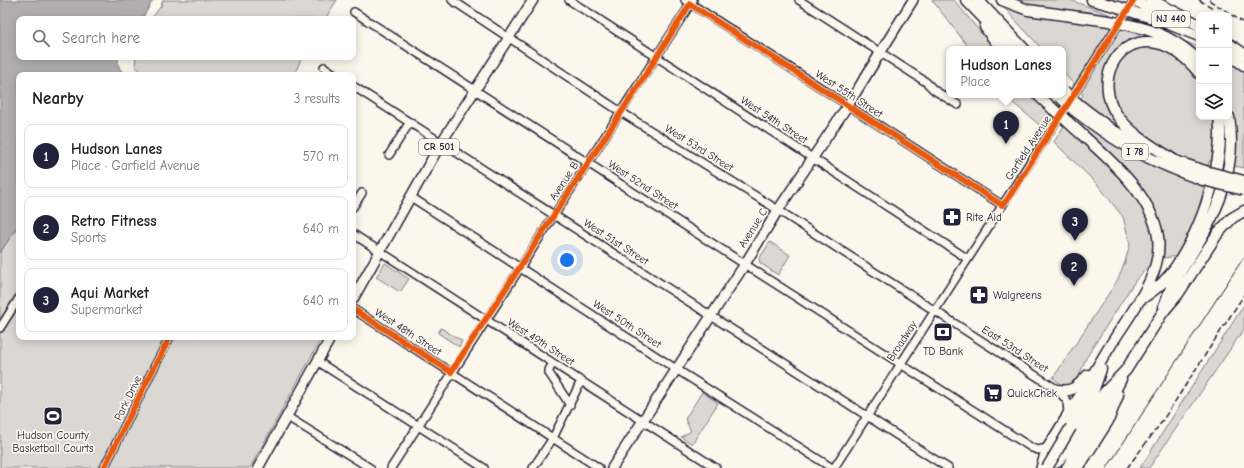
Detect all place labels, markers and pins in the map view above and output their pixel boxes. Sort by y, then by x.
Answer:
pin: 1 [993,111,1019,144]
pharmacy icon: Rite Aid [941,206,963,228]
pin: 3 [1062,208,1088,241]
place label: Rite Aid [966,211,1002,224]
pin: 2 [1061,253,1087,286]
pharmacy icon: Walgreens [968,284,990,306]
place label: Walgreens [993,289,1042,302]
bank icon: TD Bank [932,321,954,343]
place label: TD Bank [923,345,964,358]
supermarket icon: QuickChek [982,382,1004,404]
place label: QuickChek [1007,387,1058,400]
sports icon: Hudson County Basketball Courts [42,405,64,427]
place label: Hudson County Basketball Courts [12,429,94,455]

